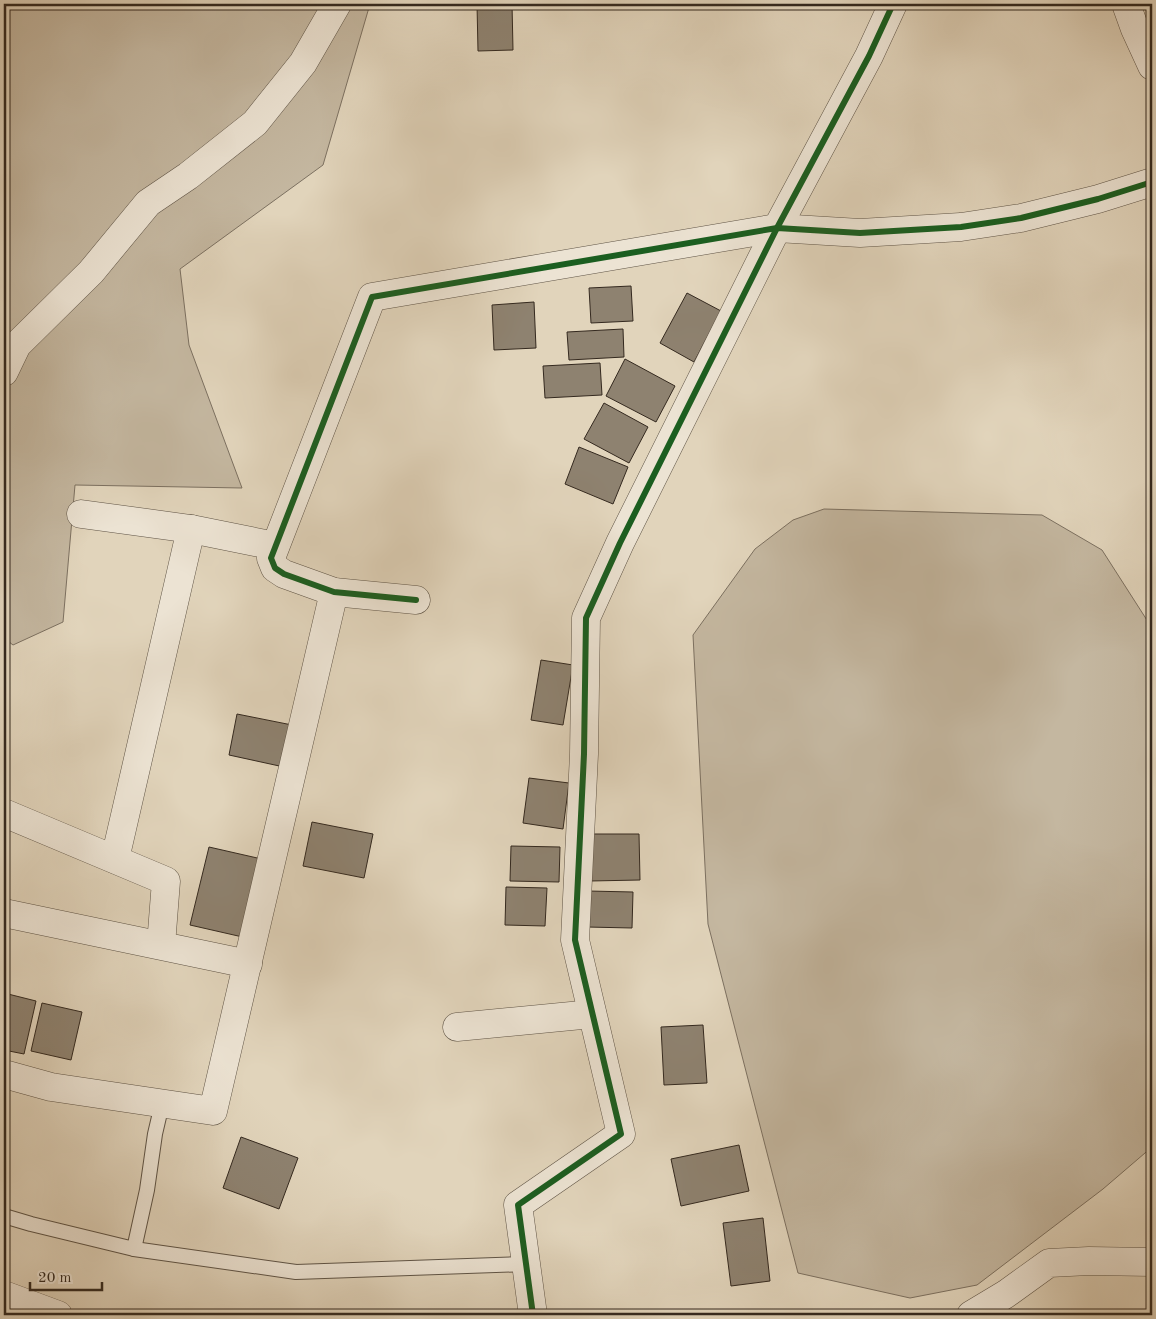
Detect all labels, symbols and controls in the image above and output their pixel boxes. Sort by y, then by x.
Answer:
scale bar [30,1259,102,1291]
text: 20 m [38,1271,72,1286]

